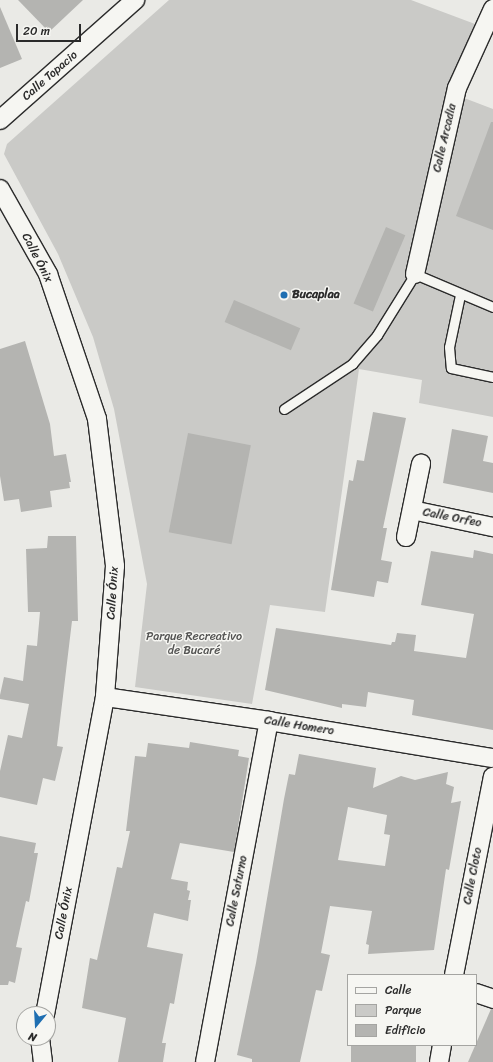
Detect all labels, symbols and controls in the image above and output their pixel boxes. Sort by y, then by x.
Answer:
scale bar [18,16,83,42]
text: 20 m [23,20,50,42]
street label: Calle Topacio [19,48,81,104]
street label: Calle Arcadia [430,102,460,174]
street label: Calle Ónix [18,231,56,285]
place label: Bucaplaa [292,288,340,302]
marker: Bucaplaa [279,290,289,300]
street label: Calle Orfeo [421,505,483,531]
street label: Calle Ónix [104,566,122,620]
park label: Parque Recreativo de Bucaré [146,630,242,658]
street label: Calle Homero [263,713,335,739]
street label: Calle Cloto [460,846,486,906]
street label: Calle Saturno [223,854,251,928]
street label: Calle Ónix [52,885,76,941]
legend [347,974,477,1046]
text: Calle [385,979,412,1001]
text: Parque [385,999,421,1021]
north arrow [16,1006,56,1046]
text: Edificio [385,1019,425,1041]
text: N [26,1027,39,1047]

